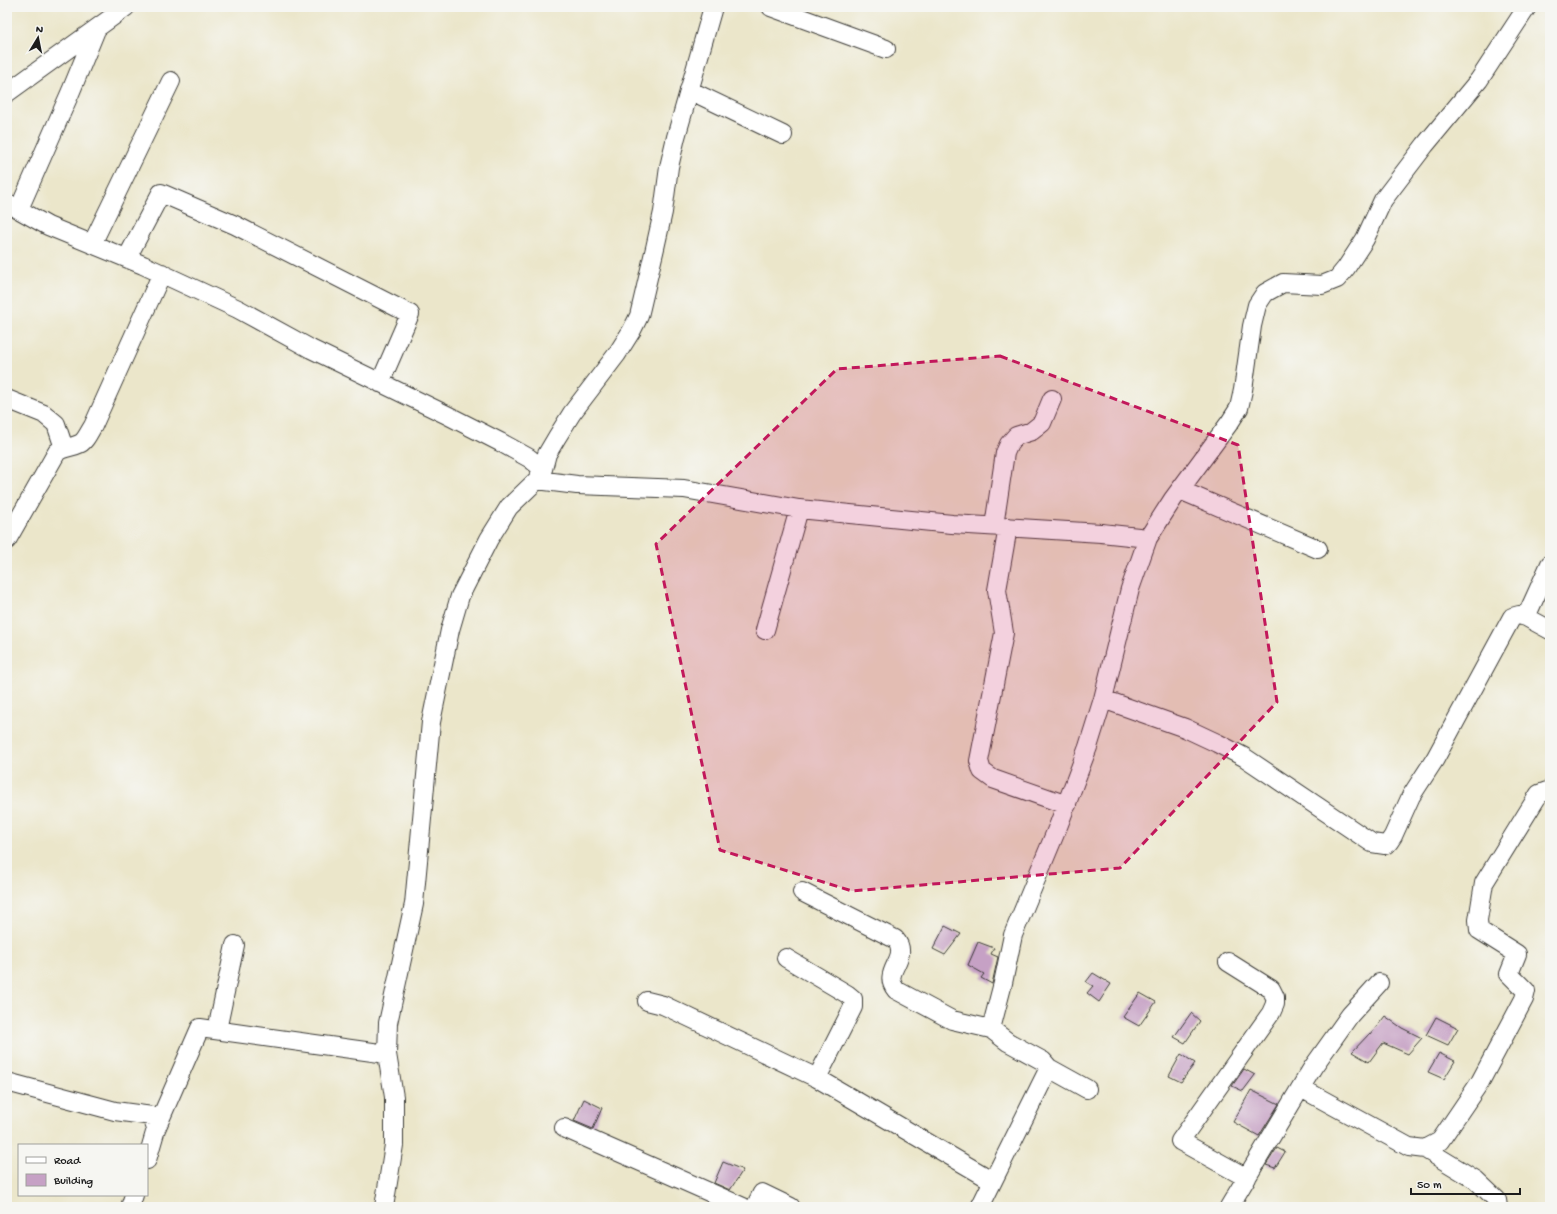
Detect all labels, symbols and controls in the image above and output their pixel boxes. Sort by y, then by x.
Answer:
north arrow [18,18,58,58]
text: N [35,24,44,37]
legend [18,1144,148,1196]
text: Road [54,1155,81,1169]
scale bar [1411,1170,1520,1196]
text: Building [53,1175,93,1189]
text: 50 m [1417,1179,1442,1193]

